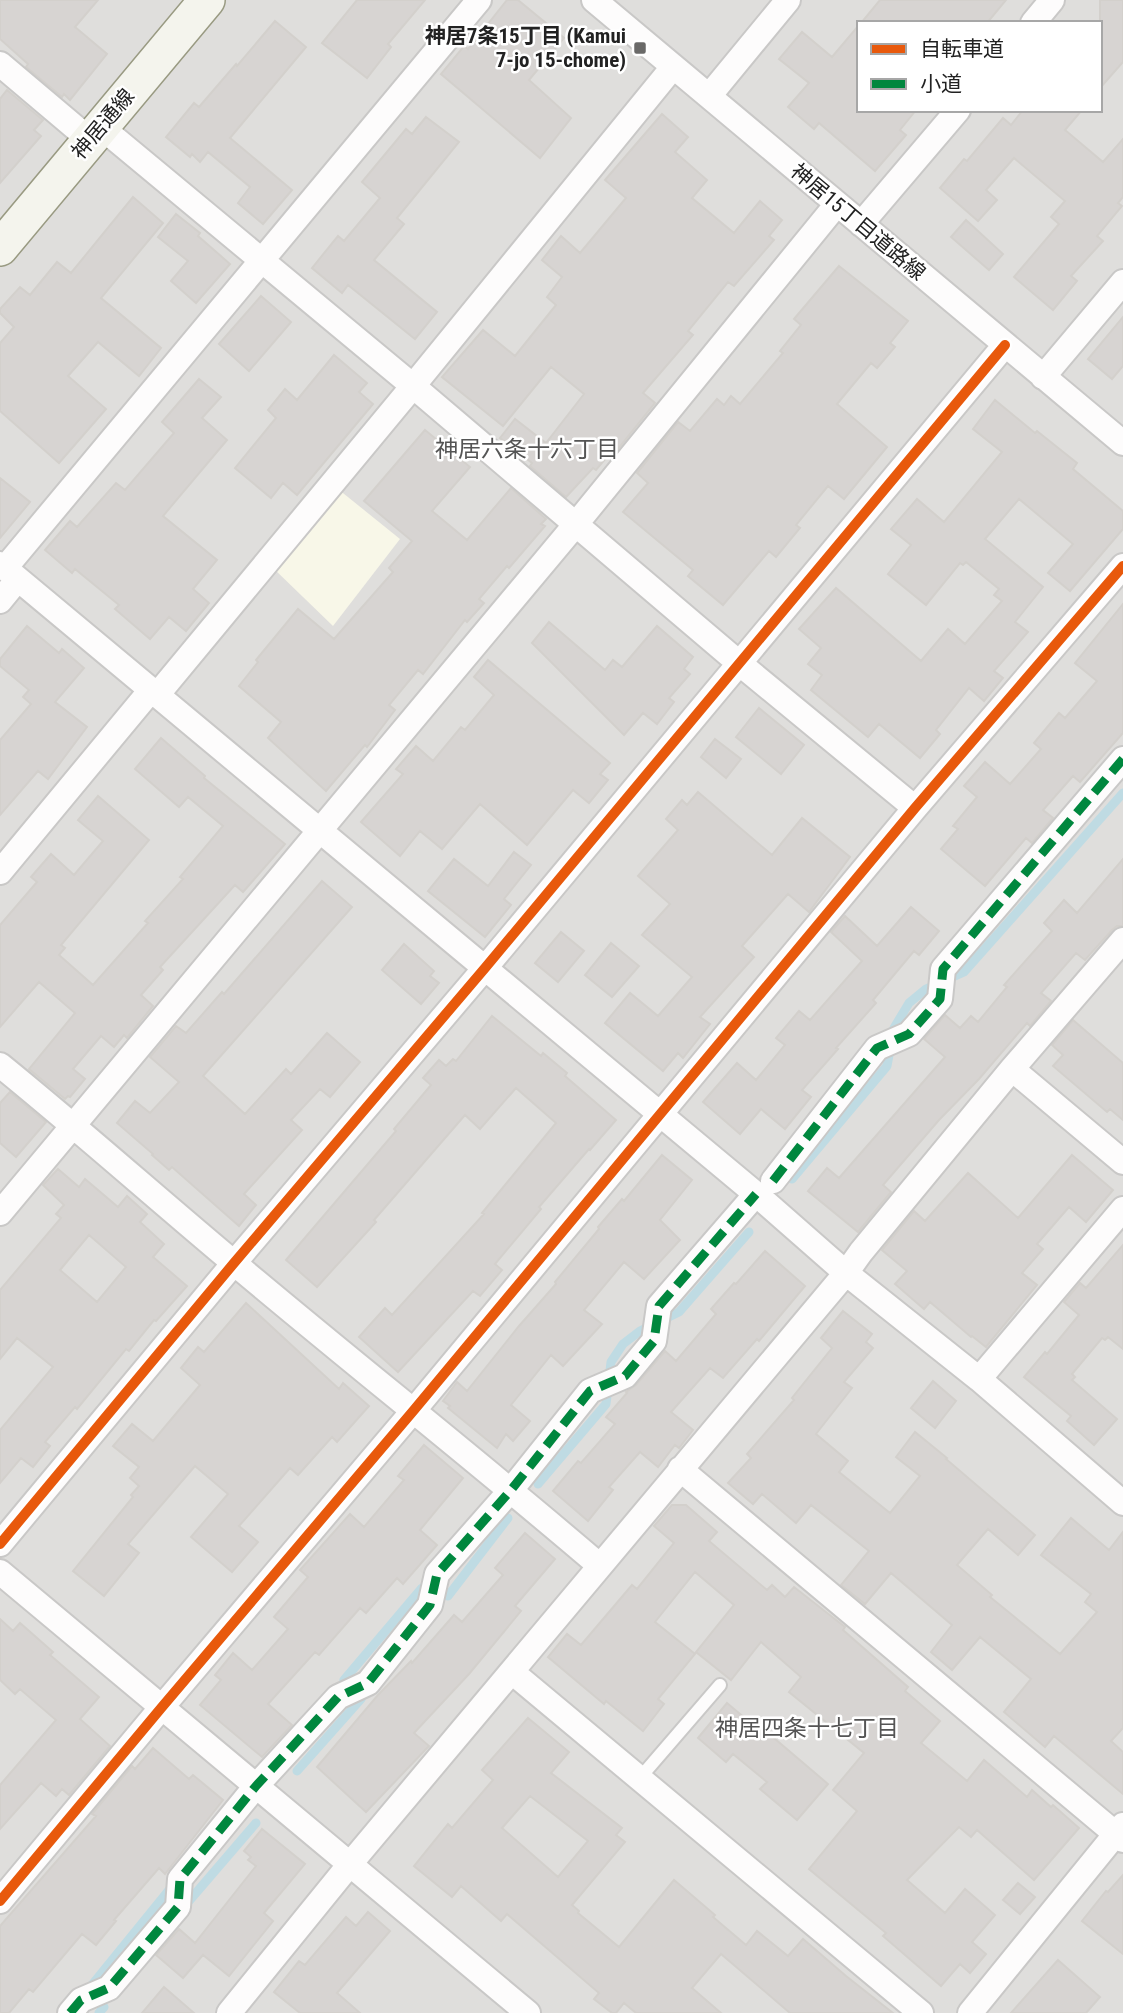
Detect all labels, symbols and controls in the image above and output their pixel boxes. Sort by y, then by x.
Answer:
legend [857,21,1102,112]
place label: 神居7条15丁目 (Kamui 7-jo 15-chome) [425,24,626,72]
text: 自転車道 [920,37,1004,61]
marker: 神居7条15丁目 (Kamui 7-jo 15-chome) [632,40,648,56]
text: 小道 [920,72,962,96]
street label: 神居通線 [67,84,139,164]
street label: 神居15丁目道路線 [786,159,930,285]
district label: 神居六条十六丁目 [435,436,619,463]
district label: 神居四条十七丁目 [715,1715,899,1742]

